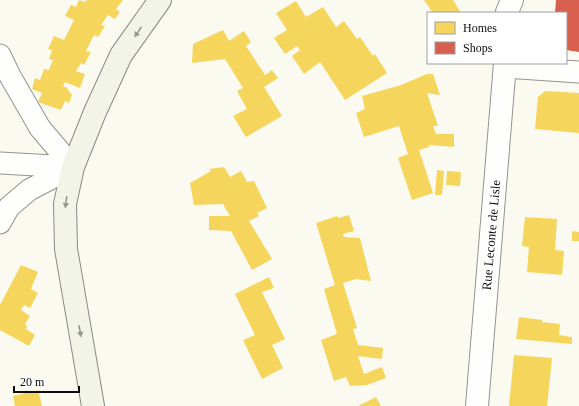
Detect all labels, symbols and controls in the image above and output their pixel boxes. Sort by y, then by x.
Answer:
legend [427,12,567,64]
text: Homes [463,21,497,35]
one-way arrow [134,26,141,37]
text: Shops [463,41,493,55]
street label: Rue Leconte de Lisle [479,179,503,291]
one-way arrow [63,196,69,208]
one-way arrow [77,324,83,337]
scale bar [14,368,79,394]
text: 20 m [20,375,45,389]

